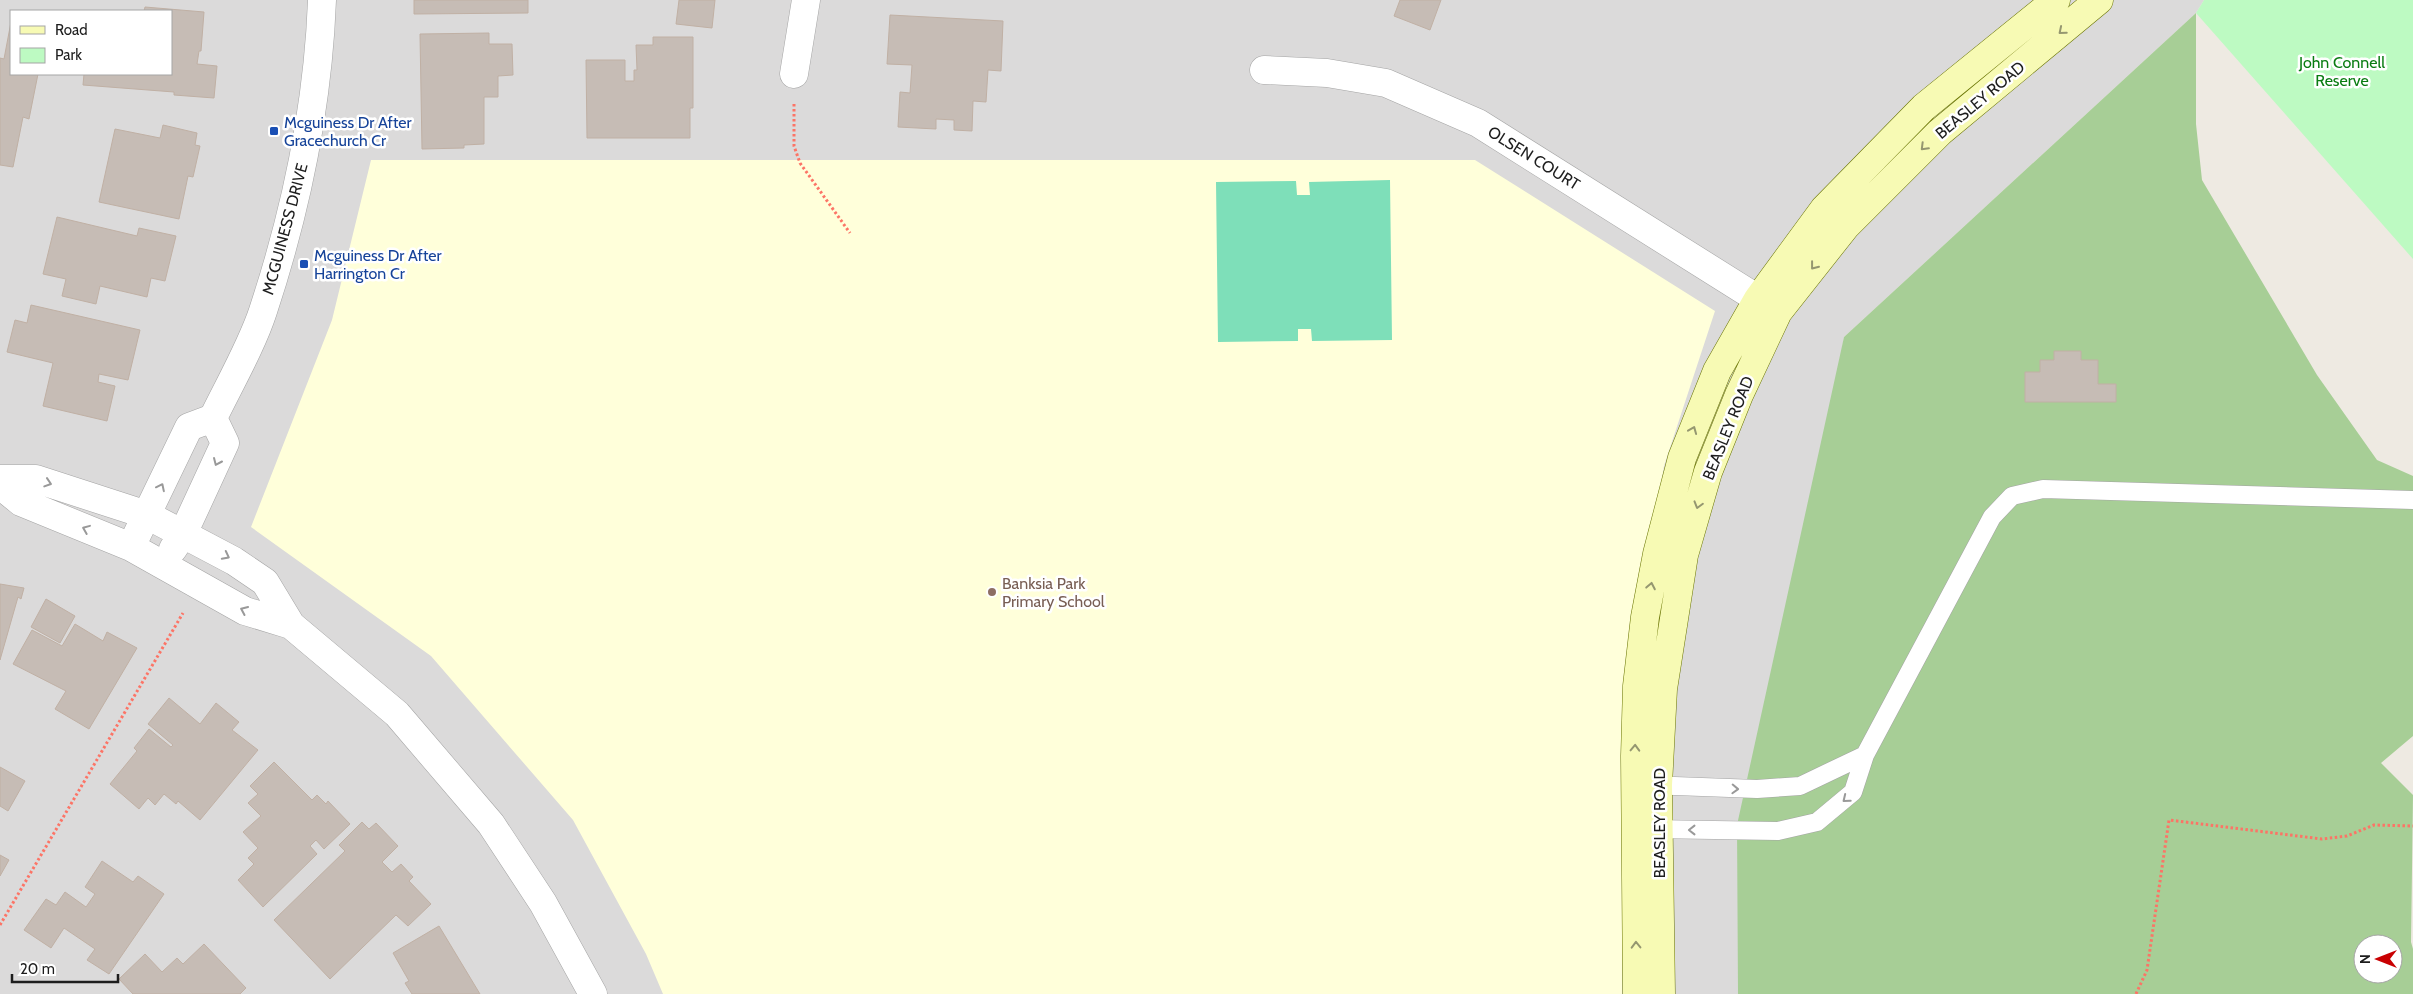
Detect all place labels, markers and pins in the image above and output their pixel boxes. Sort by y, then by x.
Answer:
place label: Mcguiness Dr After Gracechurch Cr [284,113,412,150]
marker: Mcguiness Dr After Gracechurch Cr [268,125,280,137]
place label: Mcguiness Dr After Harrington Cr [314,246,442,283]
marker: Mcguiness Dr After Harrington Cr [298,258,310,270]
place label: Banksia Park Primary School [1002,574,1105,611]
marker: Banksia Park Primary School [986,586,998,598]

